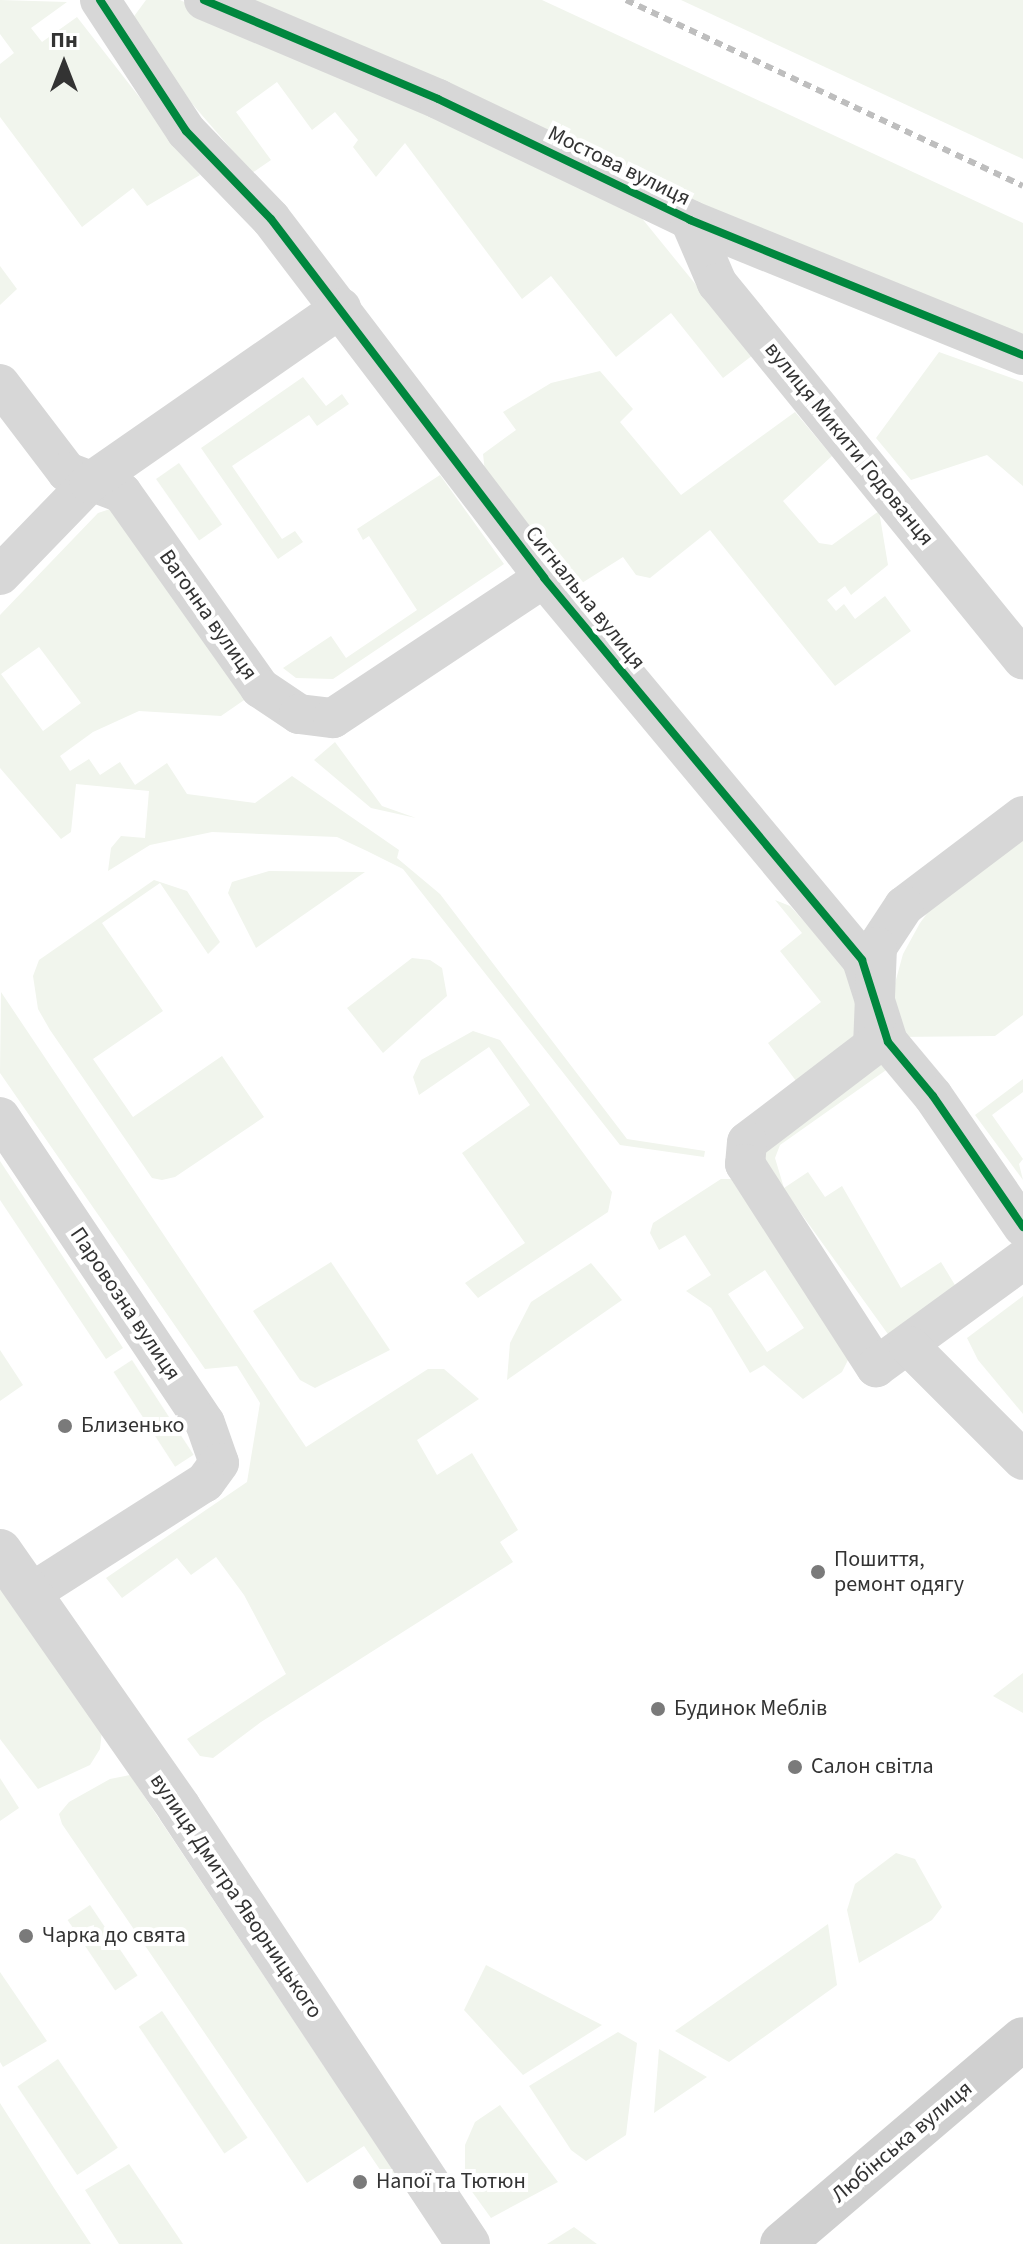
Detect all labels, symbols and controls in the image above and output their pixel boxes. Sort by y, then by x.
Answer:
north arrow [24,24,104,104]
text: Пн [50,24,78,56]
street label: Мостова вулиця [544,120,694,212]
street label: вулиця Микити Годованця [759,337,939,551]
street label: Сигнальна вулиця [519,521,651,675]
street label: Вагонна вулиця [153,545,263,685]
street label: Паровозна вулиця [64,1222,186,1386]
place label: Близенько [81,1413,184,1439]
marker: Близенько [56,1417,74,1435]
place label: Пошиття, ремонт одягу [834,1546,964,1598]
marker: Пошиття, ремонт одягу [809,1563,827,1581]
place label: Будинок Меблів [674,1696,827,1722]
marker: Будинок Меблів [649,1700,667,1718]
place label: Салон світла [811,1754,934,1780]
marker: Салон світла [786,1758,804,1776]
street label: вулиця Дмитра Яворницького [144,1768,328,2024]
place label: Чарка до свята [42,1923,186,1949]
marker: Чарка до свята [17,1927,35,1945]
street label: Любінська вулиця [826,2075,978,2209]
place label: Напої та Тютюн [376,2169,526,2195]
marker: Напої та Тютюн [351,2173,369,2191]

